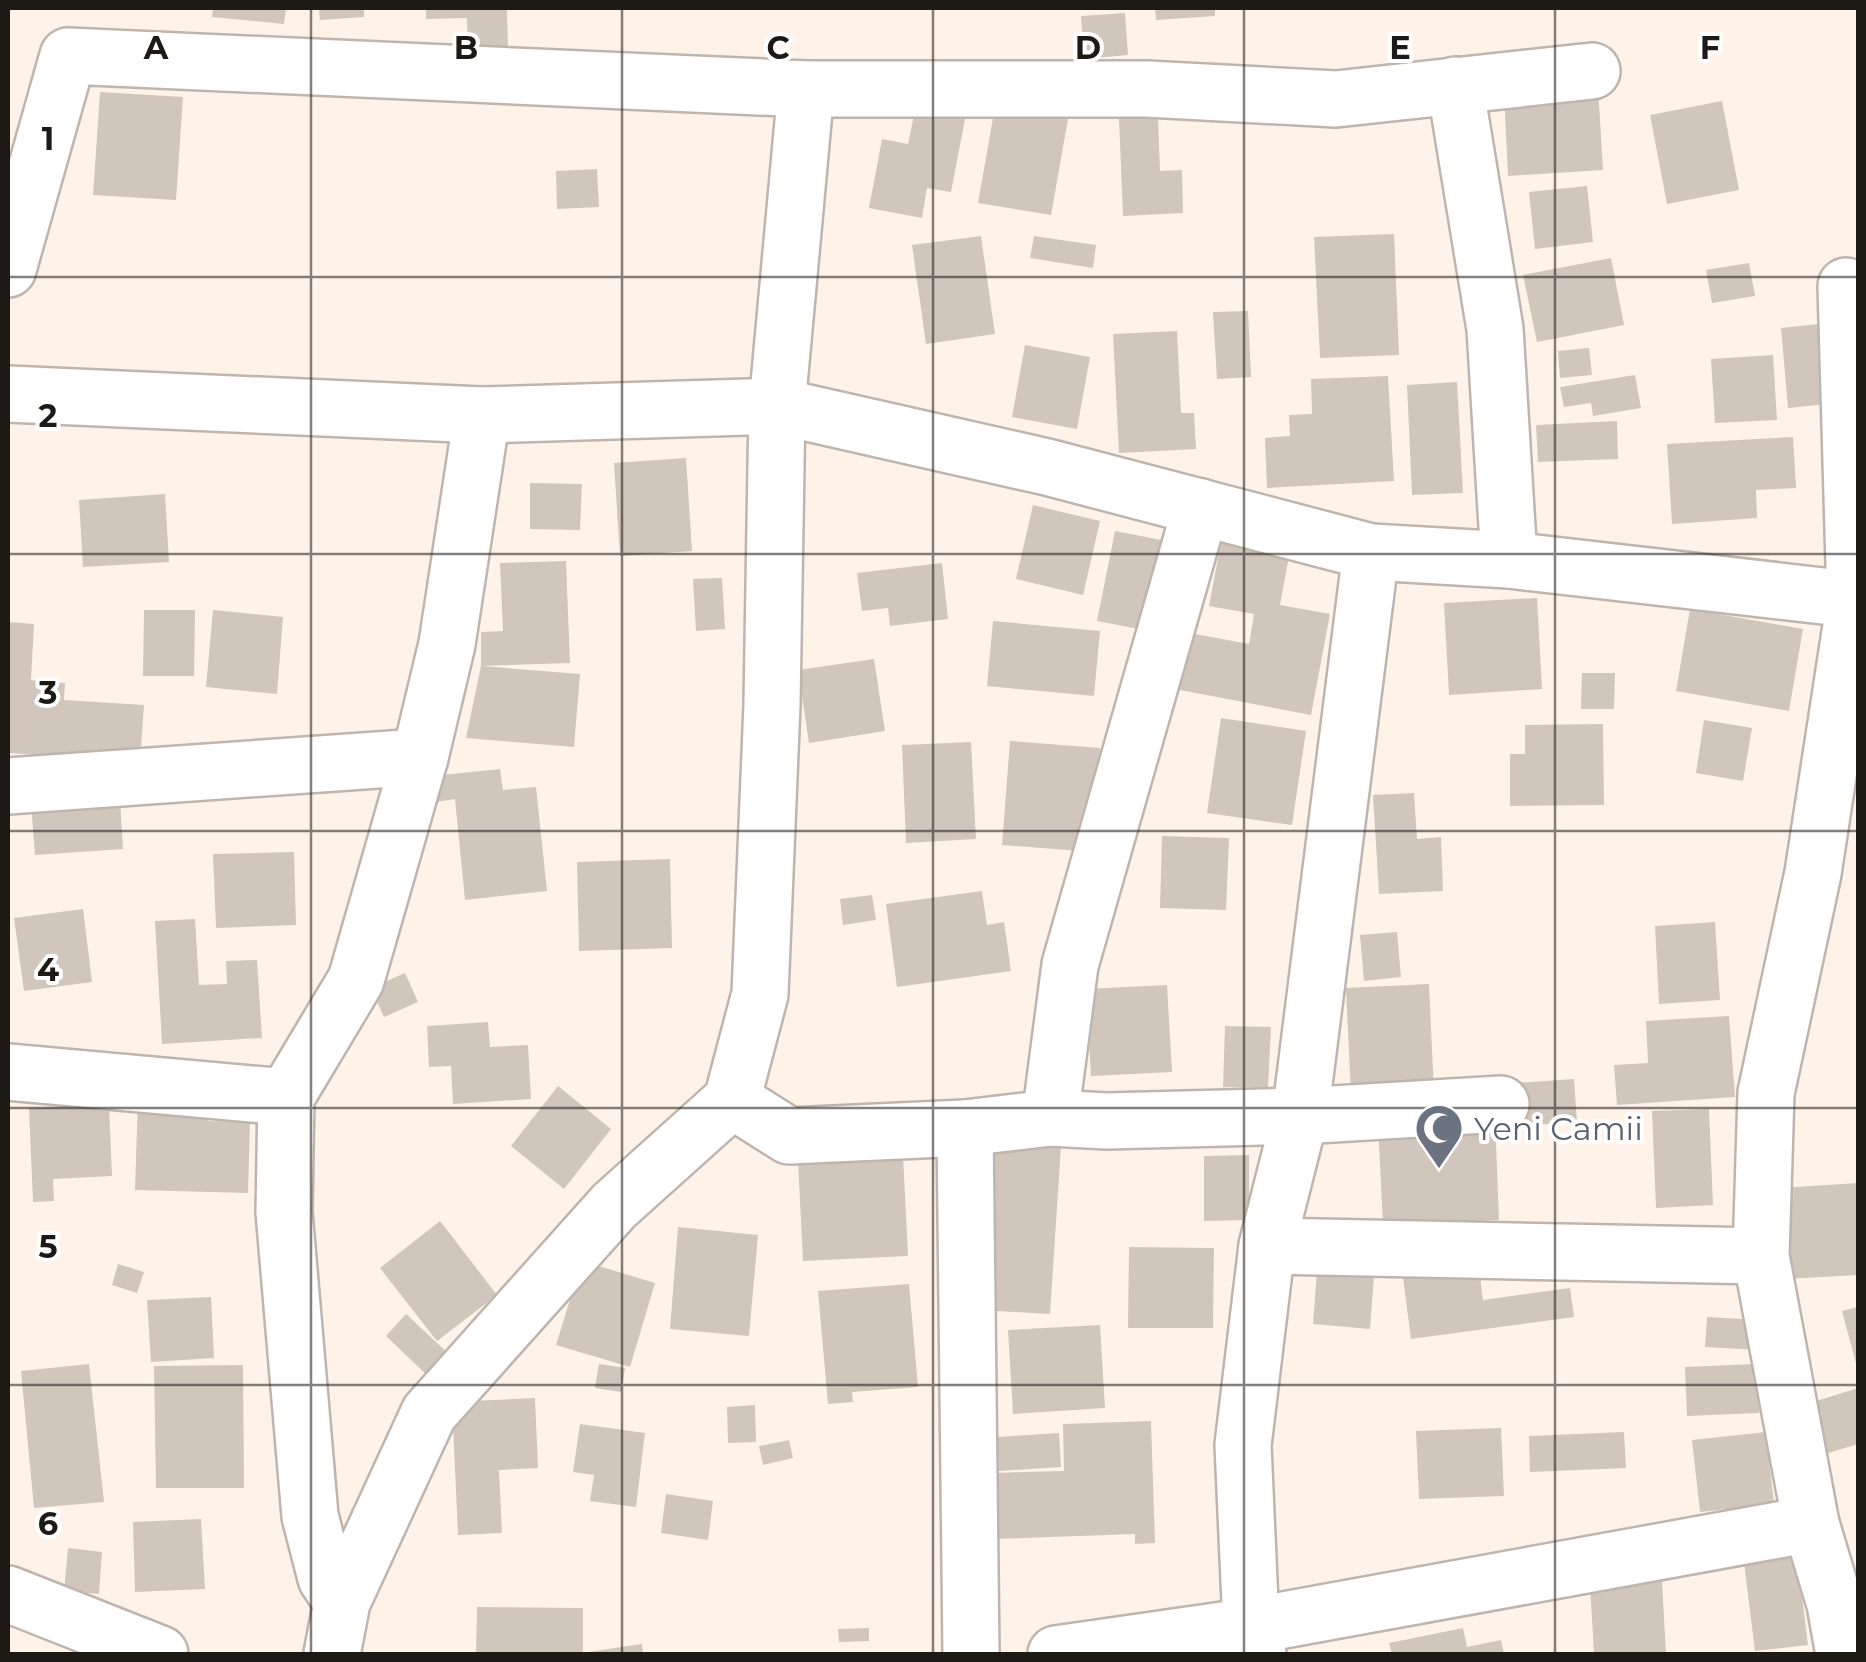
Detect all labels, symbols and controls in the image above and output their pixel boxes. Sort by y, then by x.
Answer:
text: A [143,28,169,67]
text: B [454,28,478,67]
text: C [766,28,790,67]
text: D [1075,28,1101,67]
text: E [1389,28,1411,67]
text: F [1700,28,1720,67]
text: 1 [42,119,54,158]
text: 2 [39,396,57,435]
text: 3 [38,673,57,712]
text: 4 [37,950,59,989]
mosque icon: Yeni Camii [1413,1102,1465,1170]
place label: Yeni Camii [1474,1109,1643,1148]
text: 5 [38,1227,58,1266]
text: 6 [38,1504,58,1543]

